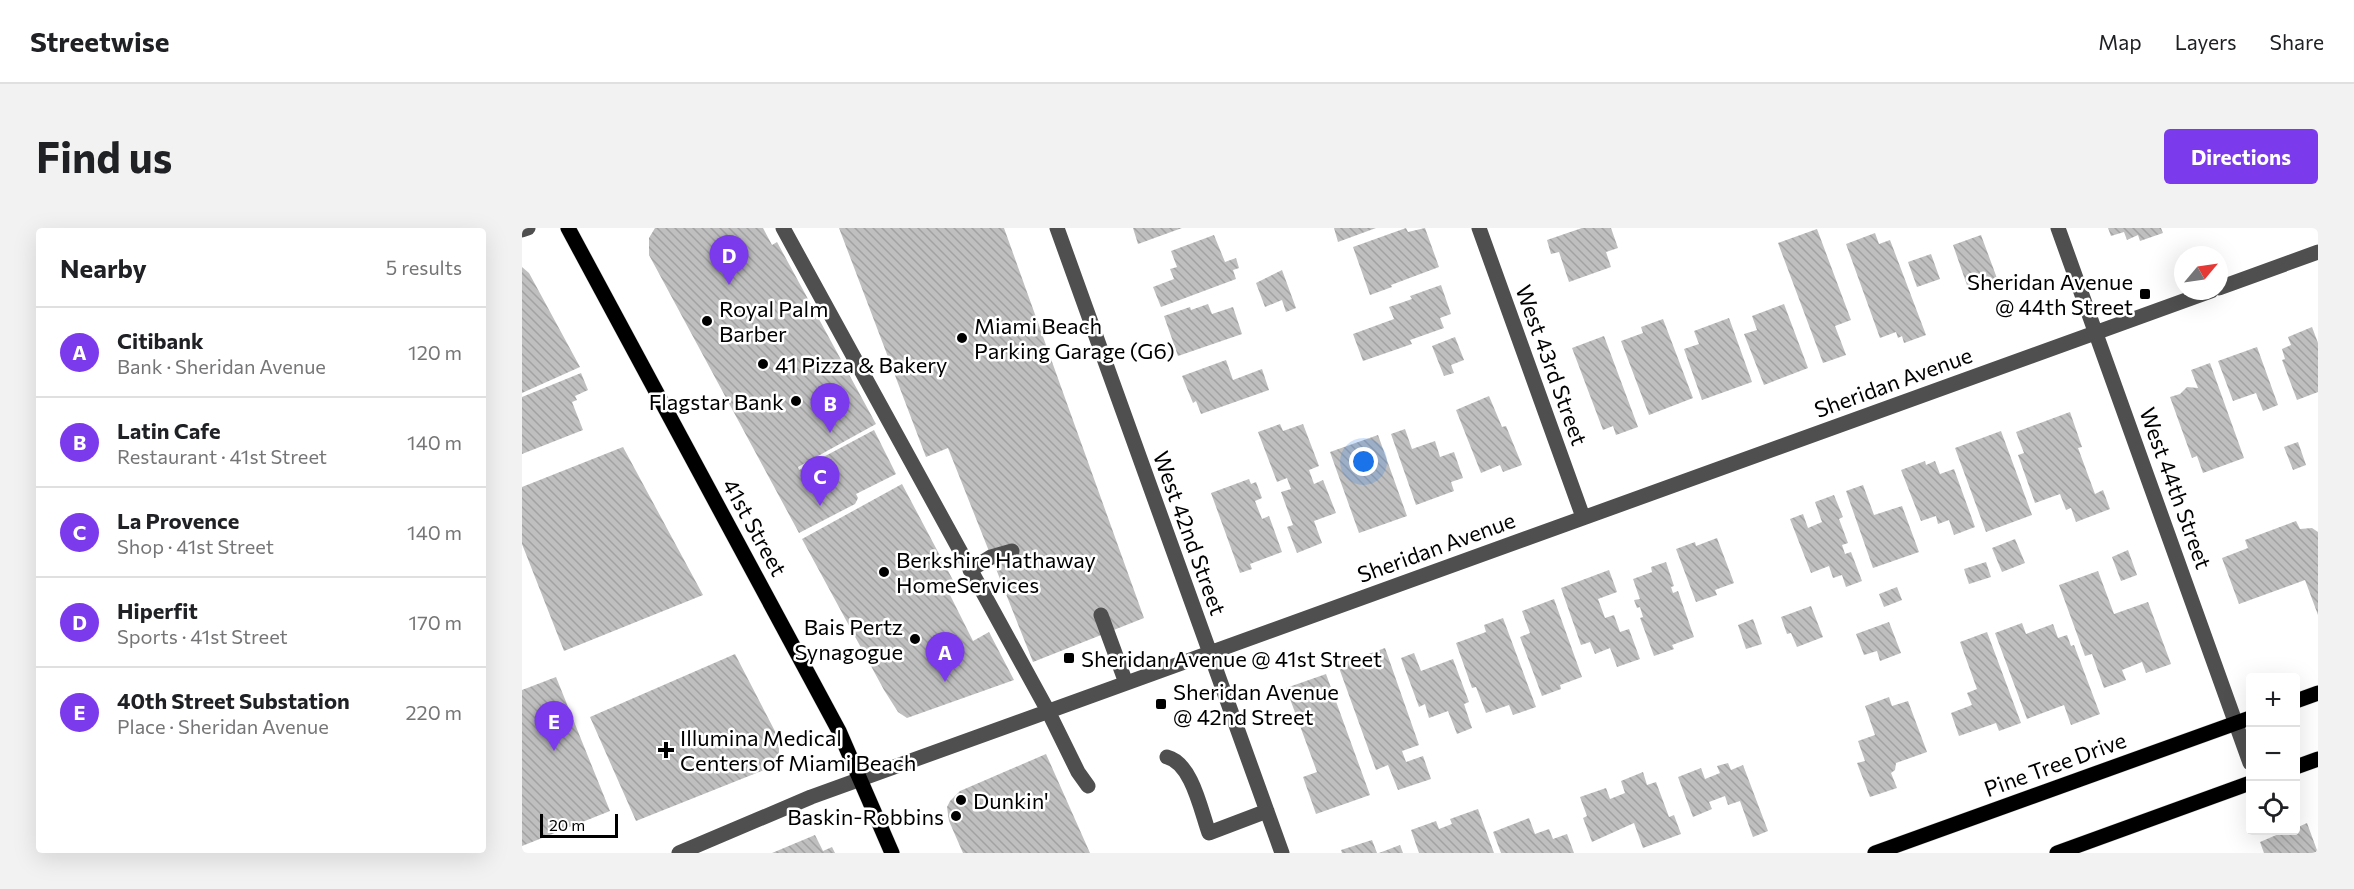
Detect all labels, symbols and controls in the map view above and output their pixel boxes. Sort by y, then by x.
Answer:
text: Streetwise [30,24,170,58]
text: Map [2098,29,2142,54]
text: Layers [2175,29,2237,54]
text: Share [2270,29,2324,54]
button: Directions [2164,129,2318,184]
text: Find us [36,130,172,182]
pin: D [710,236,748,285]
north arrow [2174,246,2228,300]
text: Nearby [60,252,147,283]
text: 5 results [386,255,462,279]
place label: Sheridan Avenue @ 44th Street [1967,268,2133,320]
street label: West 43rd Street [1510,281,1594,449]
marker: Sheridan Avenue @ 44th Street [2138,287,2152,301]
place label: Royal Palm Barber [719,295,828,347]
place label: Miami Beach Parking Garage (G6) [974,312,1175,364]
marker: Royal Palm Barber [700,314,714,328]
text: Citibank [117,327,204,354]
marker: Miami Beach Parking Garage (G6) [955,331,969,345]
text: A [72,340,87,364]
text: 120 m [408,340,462,364]
street label: Sheridan Avenue [1810,341,1976,423]
place label: 41 Pizza & Bakery [775,351,947,378]
text: Bank · Sheridan Avenue [117,354,326,378]
marker: 41 Pizza & Bakery [756,357,770,371]
pin: B [810,384,850,433]
place label: Flagstar Bank [649,388,784,415]
marker: Flagstar Bank [789,394,803,408]
street label: West 44th Street [2134,403,2218,573]
text: Latin Cafe [117,417,221,444]
text: B [73,430,86,454]
text: 140 m [407,430,462,454]
text: Restaurant · 41st Street [117,444,327,468]
street label: West 42nd Street [1148,447,1232,619]
your location [1349,447,1378,476]
pin: C [800,456,840,506]
street label: 41st Street [717,474,793,580]
street label: Sheridan Avenue [1353,506,1519,588]
text: La Provence [117,507,239,534]
text: C [73,520,86,544]
text: 140 m [407,520,462,544]
text: Shop · 41st Street [117,534,274,558]
place label: Berkshire Hathaway HomeServices [896,546,1096,598]
marker: Berkshire Hathaway HomeServices [877,565,891,579]
text: Hiperfit [117,597,198,624]
text: D [72,610,87,634]
text: 170 m [409,610,462,634]
place label: Bais Pertz Synagogue [794,613,903,665]
text: Sports · 41st Street [117,624,288,648]
marker: Bais Pertz Synagogue [908,632,922,646]
pin: A [926,632,964,682]
place label: Sheridan Avenue @ 41st Street [1081,645,1382,672]
marker: Sheridan Avenue @ 41st Street [1062,651,1076,665]
map controls [2246,673,2300,835]
button: + [2246,673,2300,727]
place label: Sheridan Avenue @ 42nd Street [1173,678,1339,730]
text: 40th Street Substation [117,687,350,714]
marker: Sheridan Avenue @ 42nd Street [1154,697,1168,711]
text: E [74,700,85,724]
text: 220 m [406,700,462,724]
pin: E [534,702,573,751]
text: Place · Sheridan Avenue [117,714,329,738]
place label: Illumina Medical Centers of Miami Beach [680,724,916,776]
street label: Pine Tree Drive [1980,726,2130,802]
button: − [2246,727,2300,781]
marker: Illumina Medical Centers of Miami Beach [657,741,675,759]
button: locate [2246,781,2300,835]
place label: Dunkin' [973,787,1049,814]
marker: Dunkin' [954,793,968,807]
place label: Baskin-Robbins [787,803,944,830]
marker: Baskin-Robbins [949,809,963,823]
scale bar [540,811,618,838]
text: 20 m [549,815,585,834]

